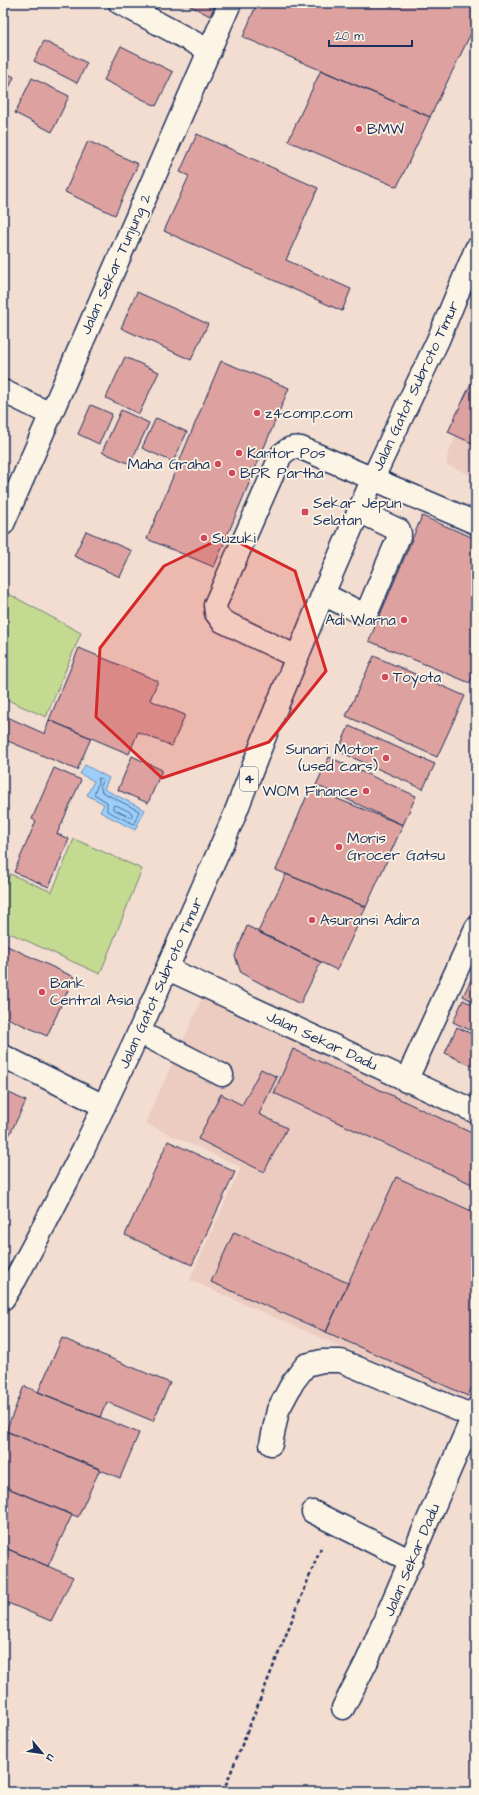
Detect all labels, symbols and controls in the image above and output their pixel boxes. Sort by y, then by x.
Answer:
scale bar [329,22,412,48]
text: 20 m [335,28,364,45]
place label: BMW [367,119,404,140]
marker: BMW [354,124,364,134]
street label: Jalan Sekar Tunjung 2 [75,190,158,338]
street label: Jalan Gatot Subroto Timur [367,297,465,475]
place label: z4comp.com [265,403,353,424]
marker: z4comp.com [252,408,262,418]
place label: Kantor Pos [247,443,326,464]
marker: Kantor Pos [234,448,244,458]
place label: Maha Graha [128,454,210,475]
marker: Maha Graha [213,459,223,469]
place label: BPR Partha [240,463,324,484]
marker: BPR Partha [227,468,237,478]
place label: Sekar Jepun Selatan [313,493,402,531]
marker: Sekar Jepun Selatan [300,507,310,517]
place label: Suzuki [212,528,257,549]
marker: Suzuki [199,533,209,543]
place label: Adi Warna [325,610,396,631]
marker: Adi Warna [399,615,409,625]
place label: Toyota [393,667,442,689]
marker: Toyota [380,672,390,682]
place label: Sunari Motor (used cars) [285,739,378,777]
marker: Sunari Motor (used cars) [381,753,391,763]
road number: 4 [240,767,258,791]
place label: WOM Finance [263,781,358,802]
marker: WOM Finance [361,786,371,796]
place label: Moris Grocer Gatsu [347,828,446,866]
marker: Moris Grocer Gatsu [334,842,344,852]
street label: Jalan Gatot Subroto Timur [114,894,208,1072]
place label: Asuransi Adira [320,910,420,931]
marker: Asuransi Adira [307,915,317,925]
place label: Bank Central Asia [50,973,134,1011]
marker: Bank Central Asia [37,987,47,997]
street label: Jalan Sekar Dadu [263,1006,381,1076]
street label: Jalan Sekar Dadu [379,1500,445,1620]
north arrow [22,1733,62,1773]
text: U [42,1750,59,1764]

